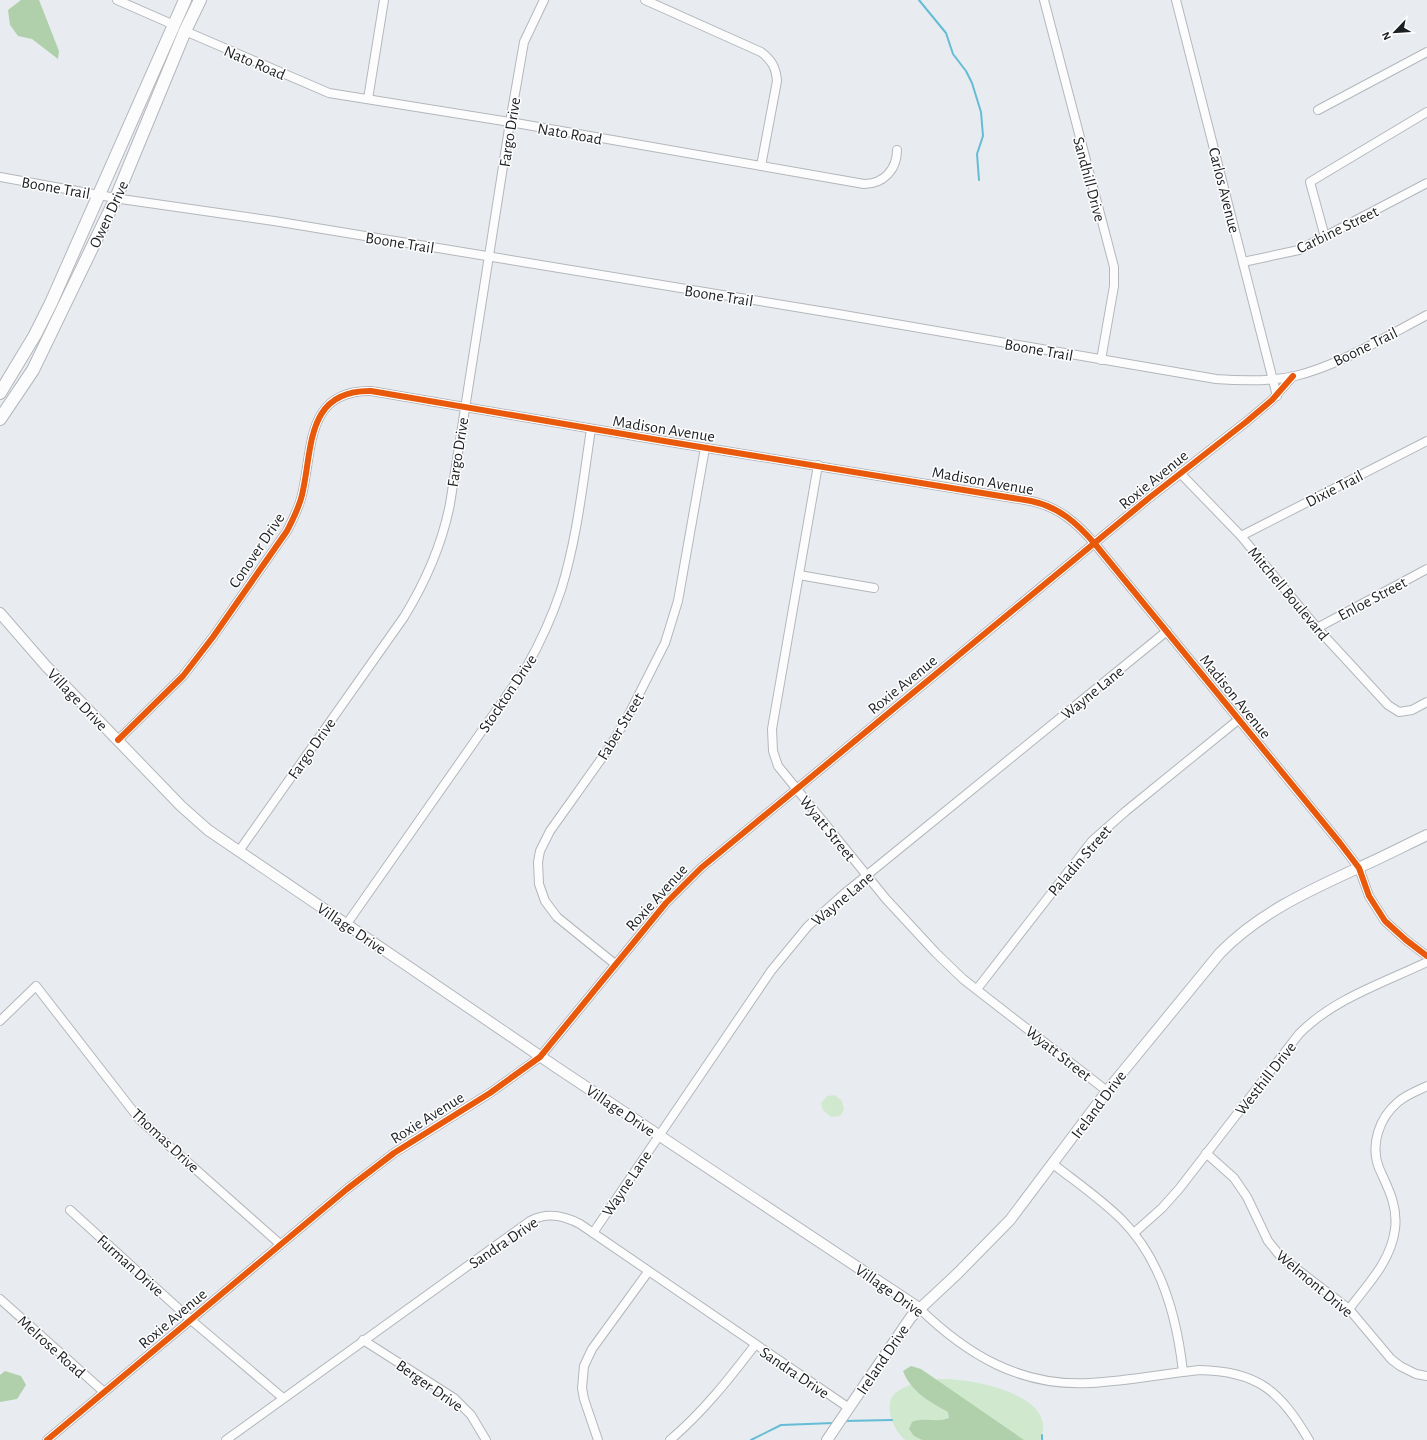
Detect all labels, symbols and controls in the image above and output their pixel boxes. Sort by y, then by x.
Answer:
north arrow [1375,12,1415,52]
text: N [1380,30,1393,42]
street label: Nato Road [221,43,288,83]
street label: Fargo Drive [497,96,523,168]
street label: Nato Road [536,120,603,148]
street label: Sandhill Drive [1070,135,1108,223]
street label: Carlos Avenue [1206,146,1242,235]
street label: Boone Trail [20,174,91,202]
street label: Owen Drive [86,178,131,251]
street label: Carbine Street [1294,203,1381,257]
street label: Boone Trail [364,230,435,256]
street label: Boone Trail [683,283,754,309]
street label: Boone Trail [1331,325,1400,369]
street label: Boone Trail [1003,336,1074,364]
street label: Madison Avenue [612,413,716,445]
street label: Fargo Drive [445,416,471,488]
street label: Roxie Avenue [1116,447,1191,512]
street label: Madison Avenue [931,464,1035,498]
street label: Dixie Trail [1303,468,1366,510]
street label: Conover Drive [226,510,288,591]
street label: Mitchell Boulevard [1245,544,1332,644]
street label: Enloe Street [1335,574,1409,624]
street label: Stockton Drive [476,652,540,736]
street label: Roxie Avenue [865,652,940,717]
street label: Madison Avenue [1197,652,1274,742]
street label: Wayne Lane [1058,663,1128,723]
street label: Village Drive [44,666,111,734]
street label: Faber Street [595,690,647,763]
street label: Fargo Drive [285,715,339,782]
street label: Wyatt Street [796,793,858,865]
street label: Paladin Street [1045,822,1114,899]
street label: Roxie Avenue [623,861,691,934]
street label: Wayne Lane [809,868,877,930]
street label: Village Drive [314,900,389,958]
street label: Wyatt Street [1022,1023,1094,1085]
street label: Westhill Drive [1232,1039,1299,1118]
street label: Ireland Drive [1068,1068,1129,1141]
street label: Village Drive [583,1082,658,1140]
street label: Roxie Avenue [388,1089,467,1147]
street label: Thomas Drive [129,1106,202,1176]
street label: Wayne Lane [599,1148,655,1220]
street label: Sandra Drive [466,1214,541,1272]
street label: Furman Drive [94,1232,167,1300]
street label: Welmont Drive [1273,1247,1356,1320]
street label: Village Drive [852,1262,926,1320]
street label: Roxie Avenue [136,1286,210,1352]
street label: Melrose Road [15,1313,88,1381]
street label: Ireland Drive [854,1322,912,1397]
street label: Sandra Drive [757,1344,832,1402]
street label: Berger Drive [393,1357,466,1415]

